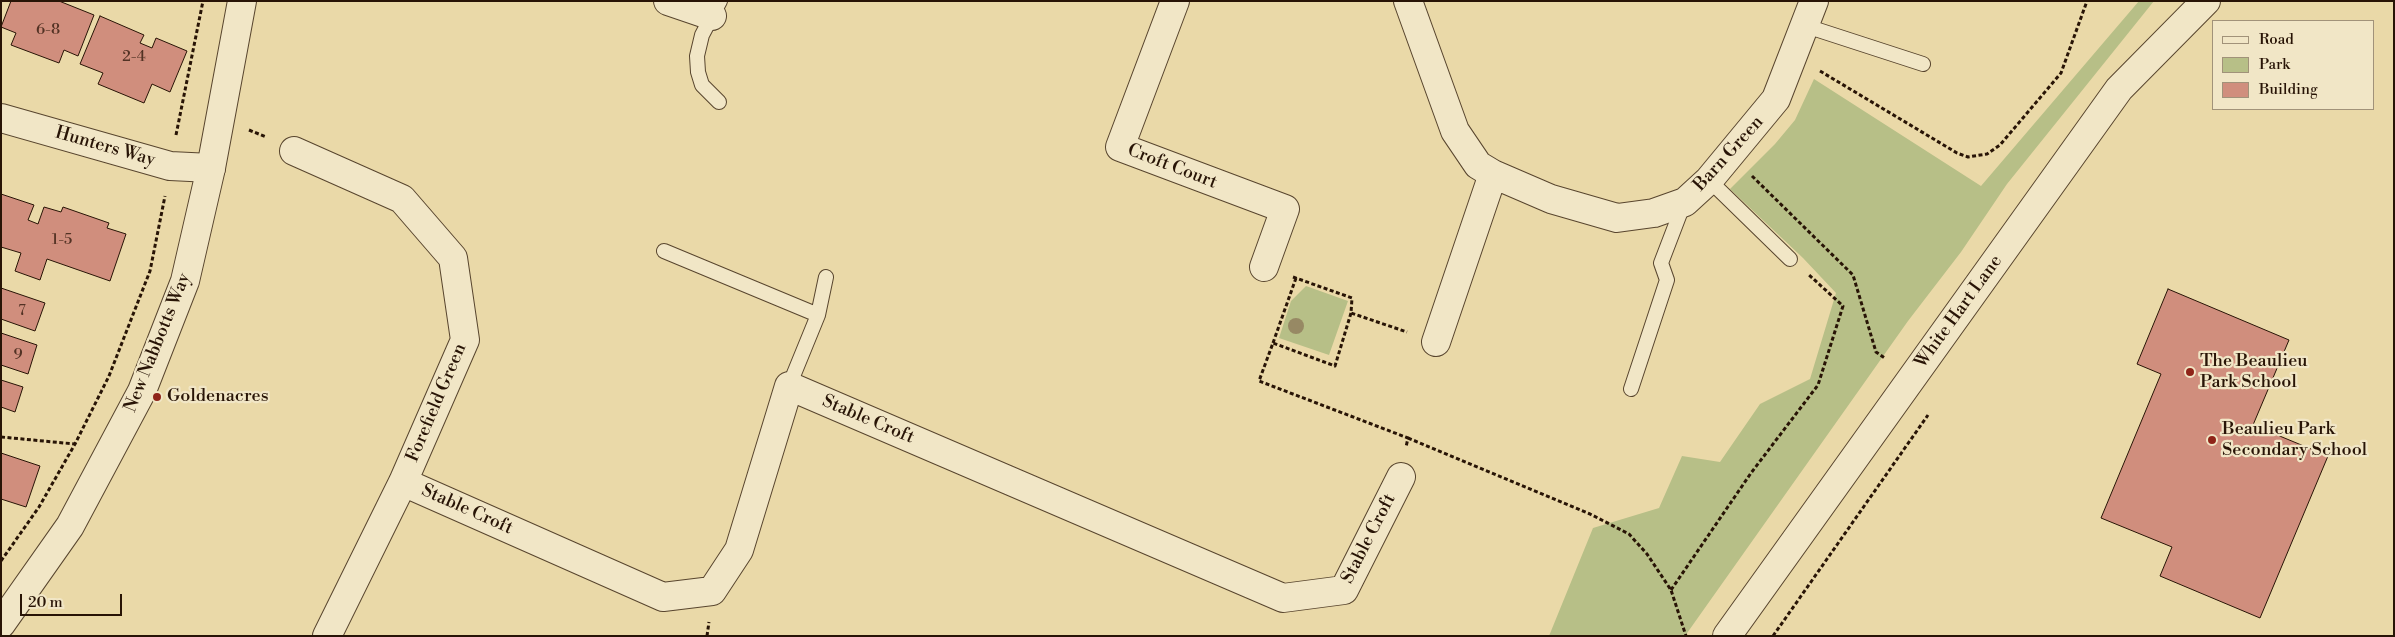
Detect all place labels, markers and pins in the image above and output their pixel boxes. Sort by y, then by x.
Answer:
place label: The Beaulieu Park School [2200,351,2308,394]
marker: The Beaulieu Park School [2184,366,2196,378]
place label: Goldenacres [167,386,269,408]
marker: Goldenacres [151,391,163,403]
place label: Beaulieu Park Secondary School [2222,419,2367,462]
marker: Beaulieu Park Secondary School [2206,434,2218,446]

